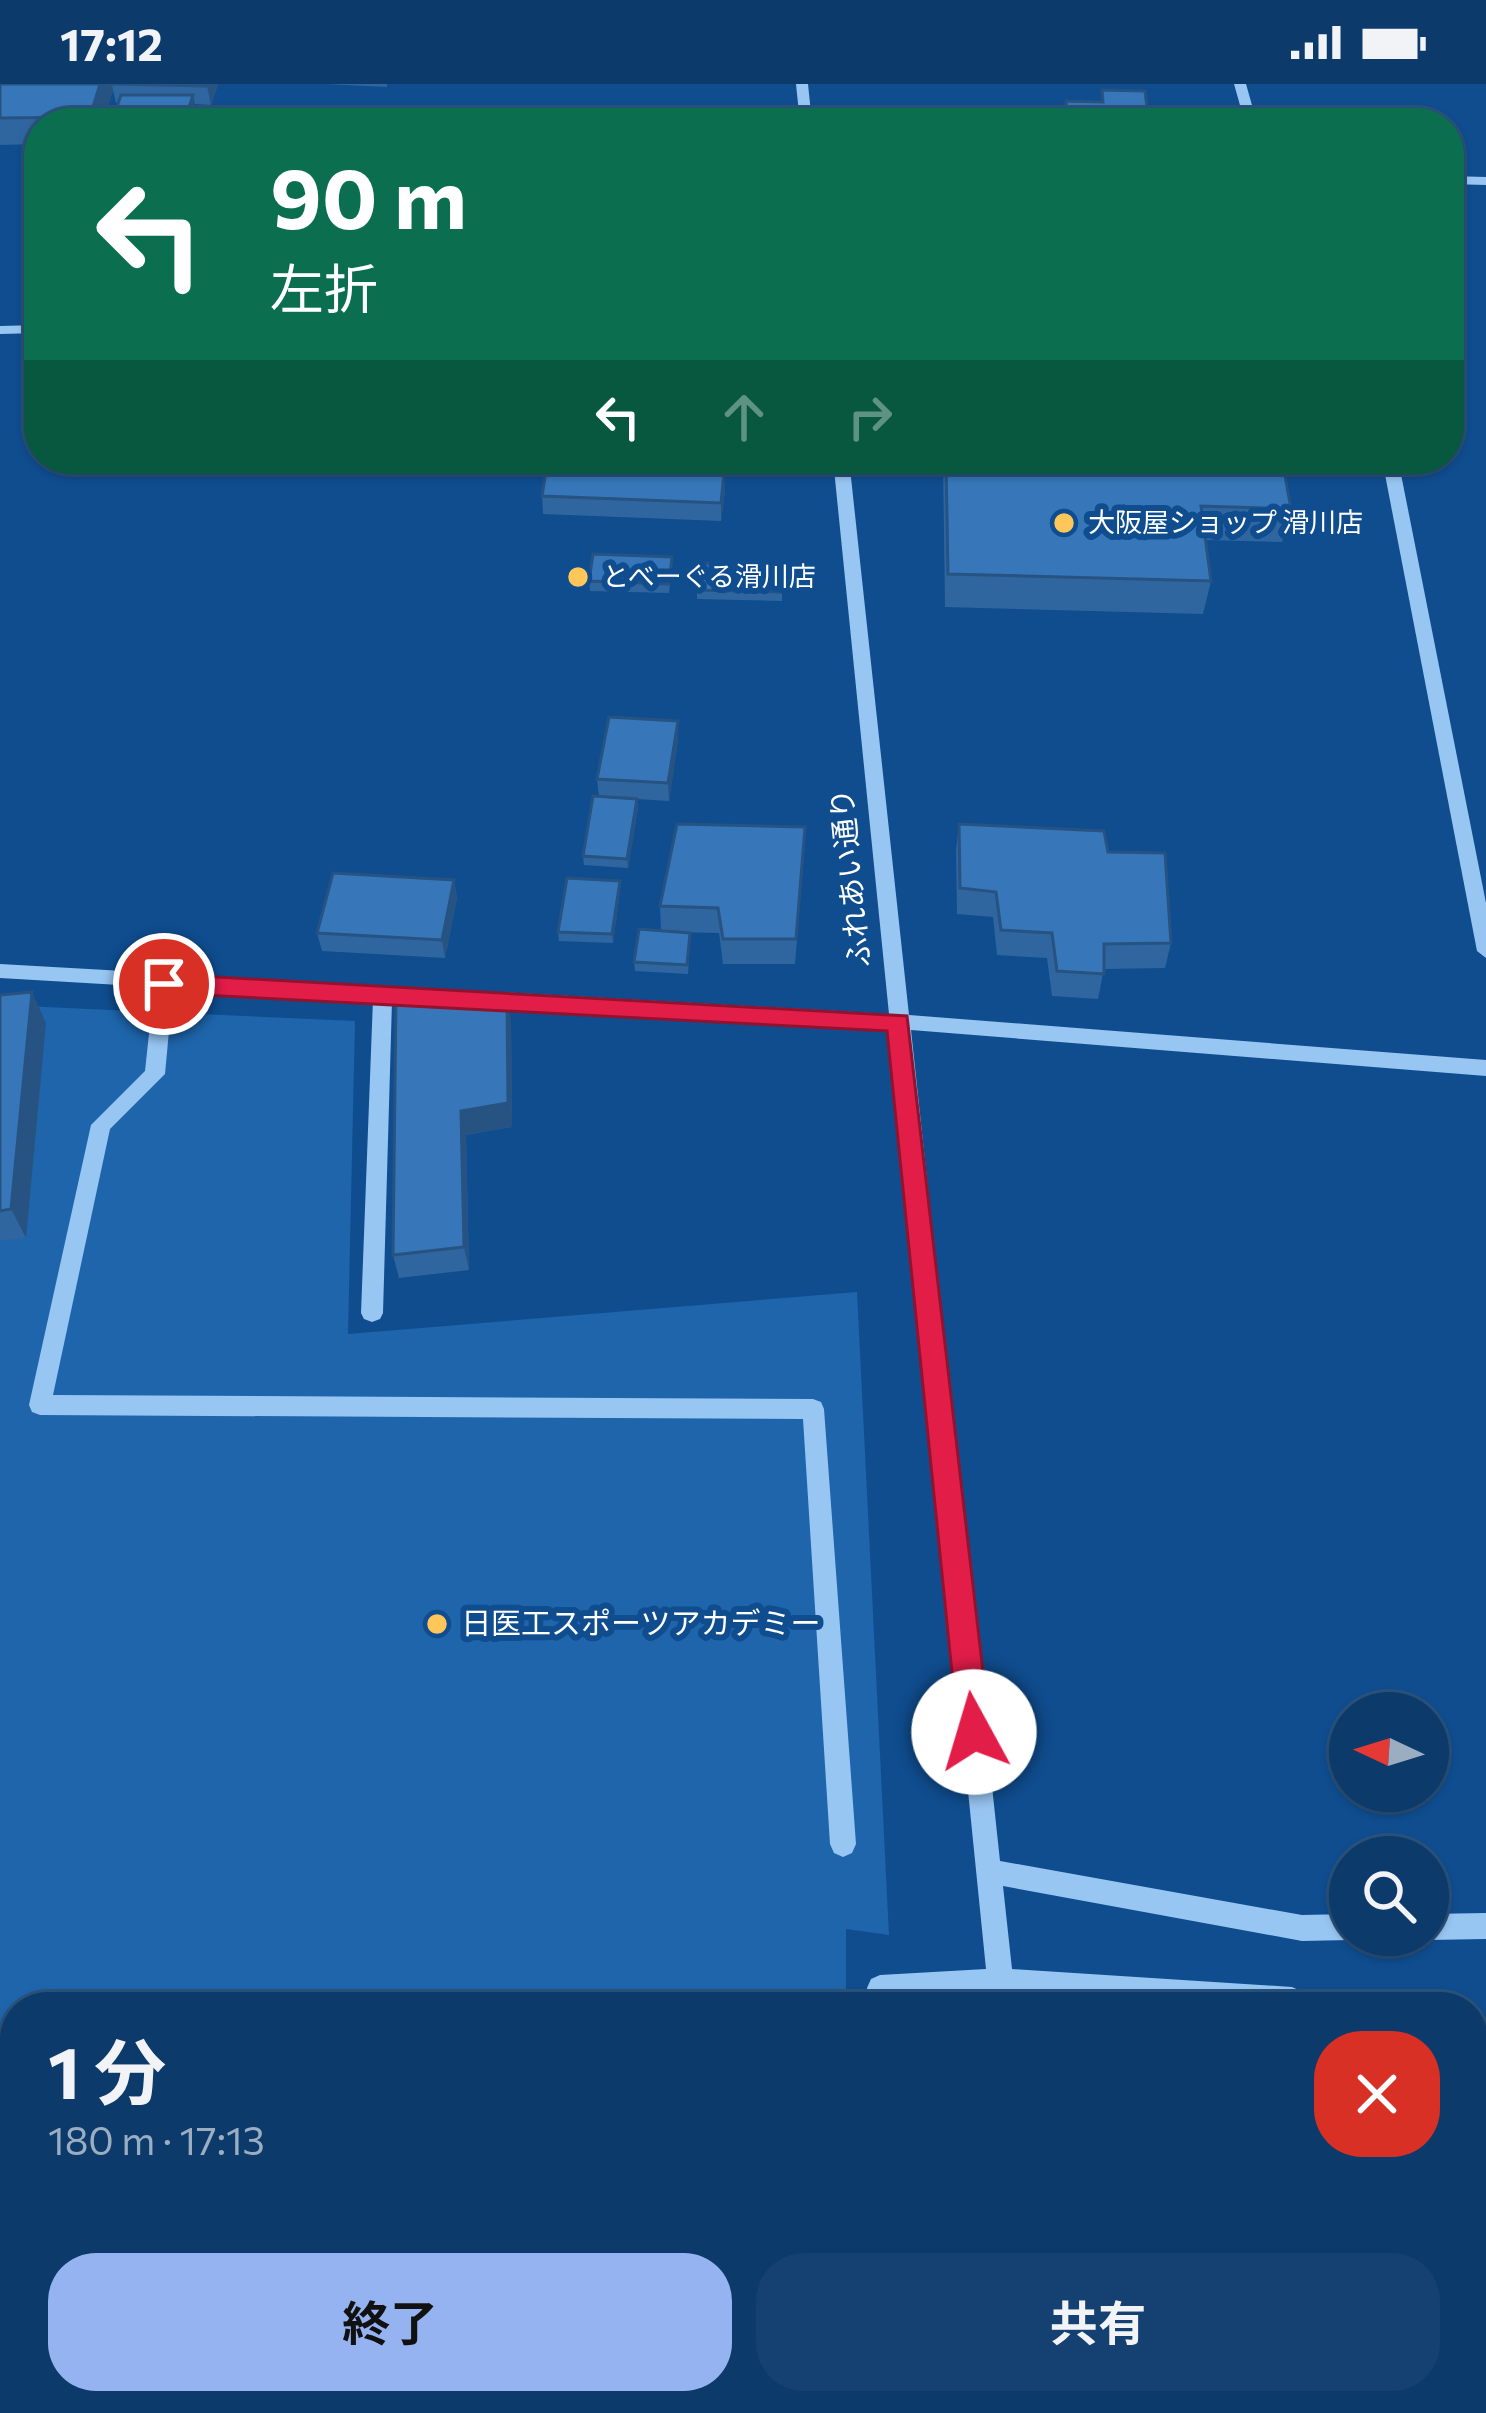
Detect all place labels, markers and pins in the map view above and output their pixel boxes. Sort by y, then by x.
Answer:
place label: 大阪屋ショップ 滑川店 [1088,505,1363,538]
marker: 大阪屋ショップ 滑川店 [1051,510,1077,536]
place label: とべーぐる滑川店 [602,559,816,592]
marker: とべーぐる滑川店 [565,564,591,590]
pin [113,933,215,1035]
place label: 日医工スポーツアカデミー [461,1603,820,1640]
marker: 日医工スポーツアカデミー [424,1611,450,1637]

